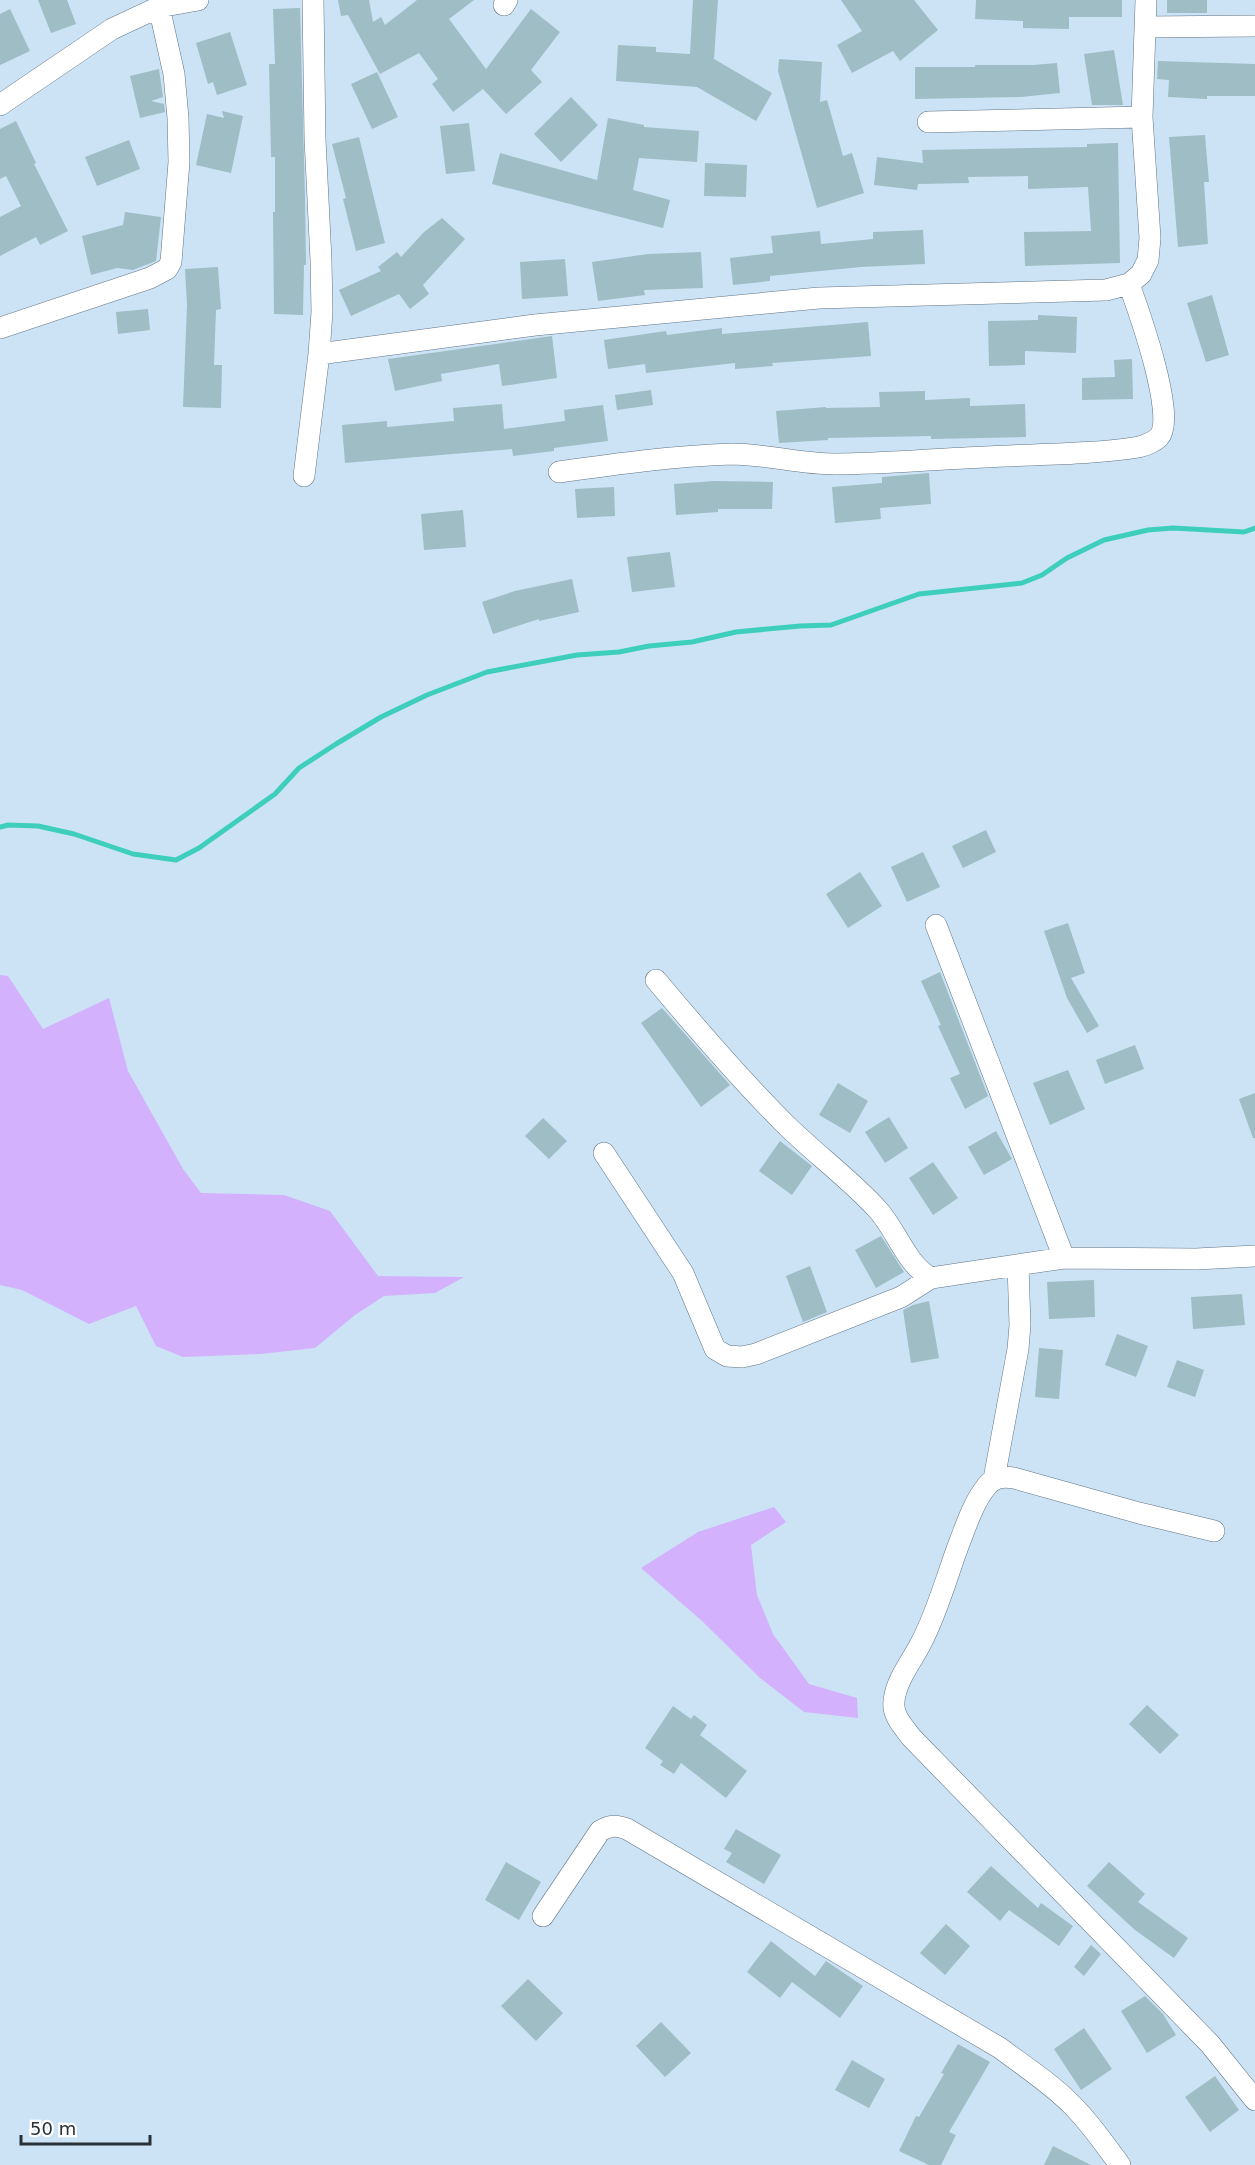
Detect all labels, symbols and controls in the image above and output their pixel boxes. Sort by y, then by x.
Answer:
scale bar [21,2108,150,2146]
text: 50 m [30,2118,76,2139]

